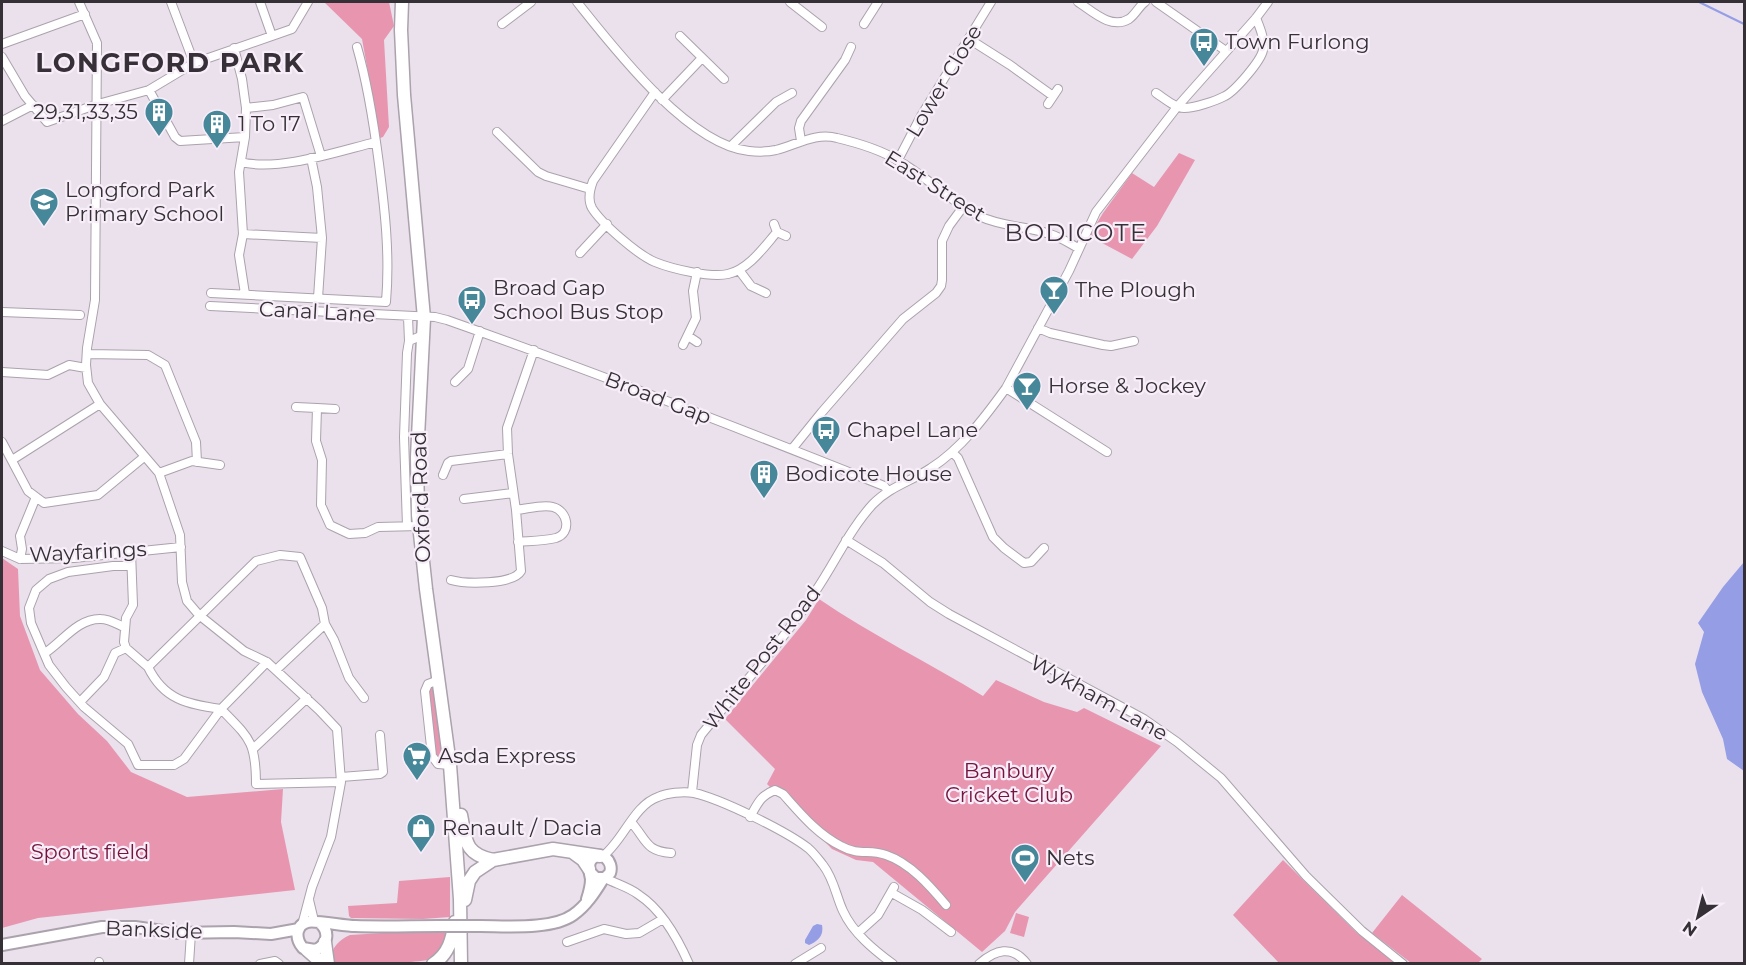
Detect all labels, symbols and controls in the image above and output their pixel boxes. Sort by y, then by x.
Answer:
street label: Lower Close [900,20,987,141]
bus stop icon: Town Furlong [1188,26,1220,68]
place label: Town Furlong [1225,29,1370,54]
district label: LONGFORD PARK [35,46,305,79]
building icon: 29,31,33,35 [143,96,175,138]
place label: 29,31,33,35 [33,99,138,124]
building icon: 1 To 17 [201,108,233,150]
place label: 1 To 17 [238,111,301,136]
street label: East Street [880,145,990,226]
place label: Longford Park Primary School [65,177,224,226]
school or university icon: Longford Park Primary School [28,186,60,228]
district label: BODICOTE [1004,218,1148,247]
bar icon: The Plough [1038,274,1070,316]
place label: Broad Gap School Bus Stop [493,275,663,324]
place label: The Plough [1075,277,1196,302]
bus stop icon: Broad Gap School Bus Stop [456,284,488,326]
street label: Canal Lane [258,296,376,327]
street label: Broad Gap [601,366,715,429]
bar icon: Horse & Jockey [1011,370,1043,412]
place label: Horse & Jockey [1048,373,1207,398]
bus stop icon: Chapel Lane [810,414,842,456]
place label: Chapel Lane [847,417,978,442]
street label: Oxford Road [406,431,435,563]
building icon: Bodicote House [748,458,780,500]
place label: Bodicote House [785,461,952,486]
street label: Wayfarings [29,536,147,567]
street label: White Post Road [698,581,826,735]
street label: Wykham Lane [1026,649,1172,746]
supermarket icon: Asda Express [401,740,433,782]
place label: Asda Express [438,743,576,768]
park label: Banbury Cricket Club [945,758,1073,807]
shop icon: Renault / Dacia [405,812,437,854]
place label: Renault / Dacia [442,815,602,840]
park label: Sports field [31,839,149,864]
sports icon: Nets [1009,842,1041,884]
place label: Nets [1046,845,1095,870]
north arrow [1668,887,1728,947]
street label: Bankside [105,915,203,944]
text: N [1679,917,1700,940]

